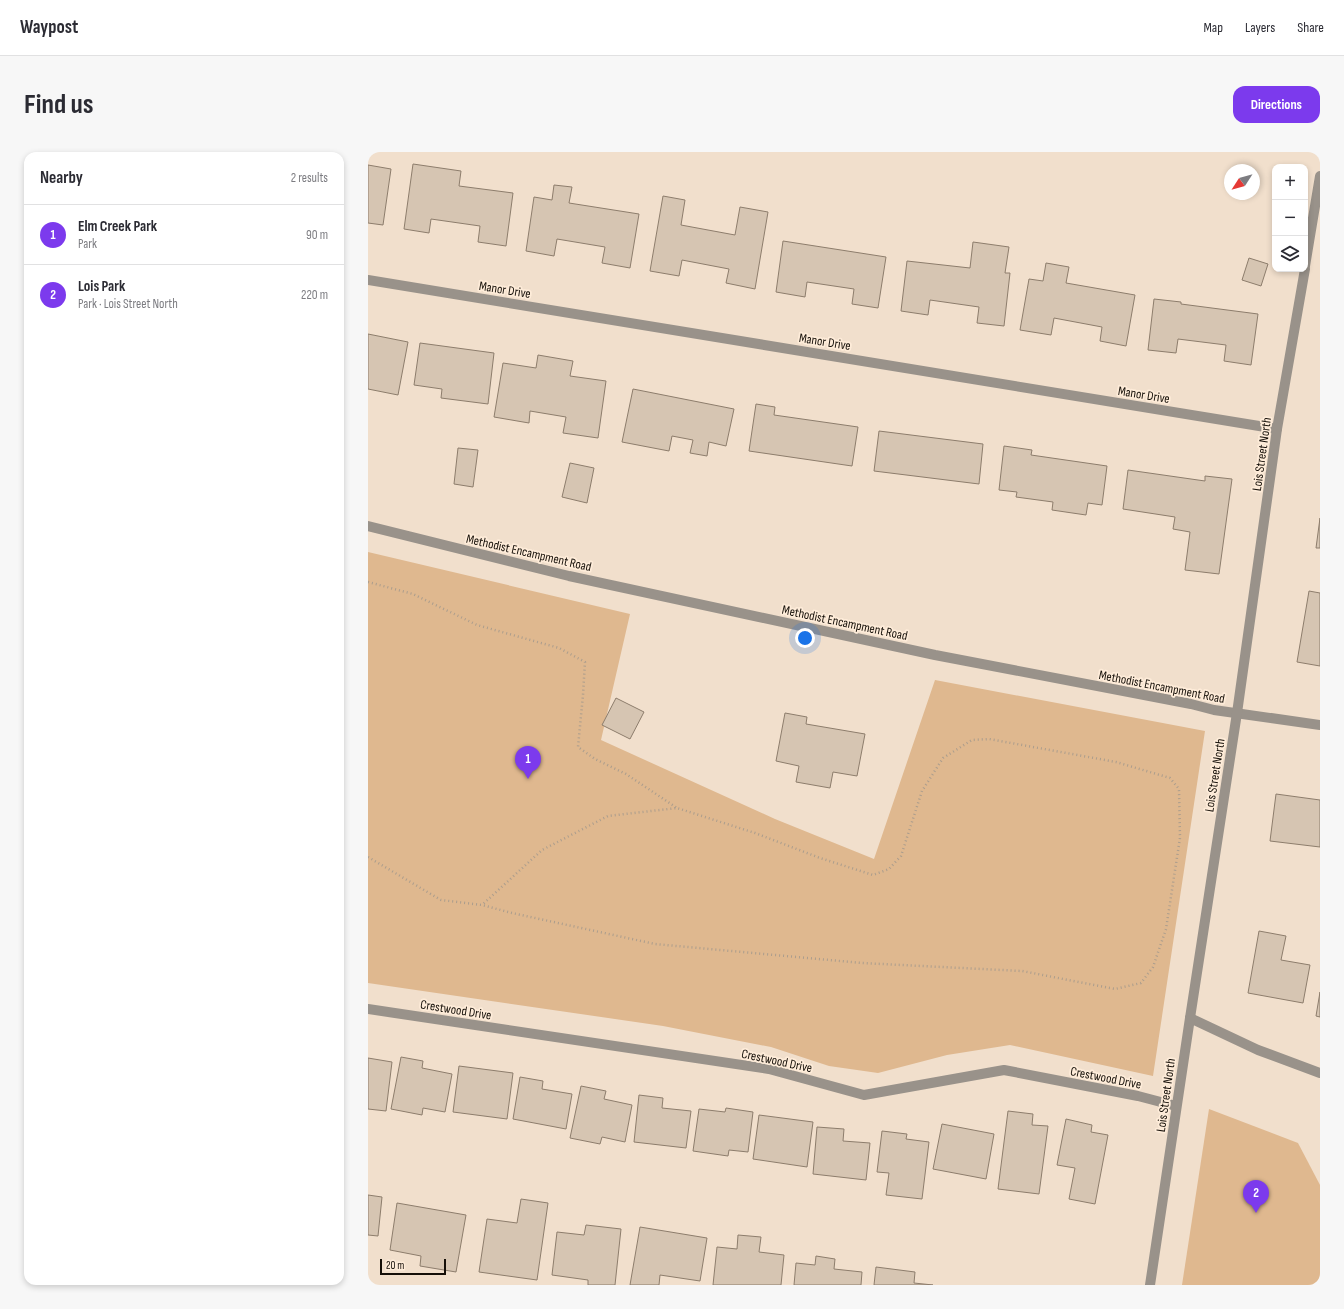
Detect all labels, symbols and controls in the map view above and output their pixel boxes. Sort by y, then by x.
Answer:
text: Waypost [20,16,78,39]
text: Map [1203,19,1223,36]
text: Layers [1245,19,1275,36]
text: Share [1297,19,1324,36]
button: Directions [1233,86,1320,123]
text: Find us [24,88,93,121]
north arrow [1224,164,1260,200]
map controls [1272,164,1308,272]
button: + [1272,164,1308,200]
text: Nearby [40,168,83,188]
text: 2 results [291,170,328,186]
button: − [1272,200,1308,236]
text: Elm Creek Park [78,217,157,236]
text: 1 [50,227,56,243]
text: 90 m [306,227,328,243]
text: Park [78,236,97,252]
button: layers [1272,236,1308,272]
text: Lois Park [78,277,125,296]
street label: Manor Drive [478,278,532,302]
text: 2 [50,287,56,303]
text: 220 m [301,287,328,303]
text: Park · Lois Street North [78,296,178,312]
street label: Manor Drive [798,330,852,354]
street label: Manor Drive [1117,383,1171,407]
street label: Lois Street North [1249,416,1275,492]
street label: Methodist Encampment Road [465,531,593,575]
street label: Methodist Encampment Road [781,602,909,644]
your location [795,628,815,648]
street label: Methodist Encampment Road [1097,667,1226,707]
street label: Lois Street North [1201,737,1229,813]
pin: 1 [515,746,541,779]
street label: Crestwood Drive [419,996,493,1024]
street label: Crestwood Drive [740,1046,814,1076]
street label: Lois Street North [1153,1057,1179,1133]
street label: Crestwood Drive [1069,1063,1143,1093]
pin: 2 [1243,1180,1269,1213]
scale bar [380,1257,446,1276]
text: 20 m [386,1259,404,1272]

